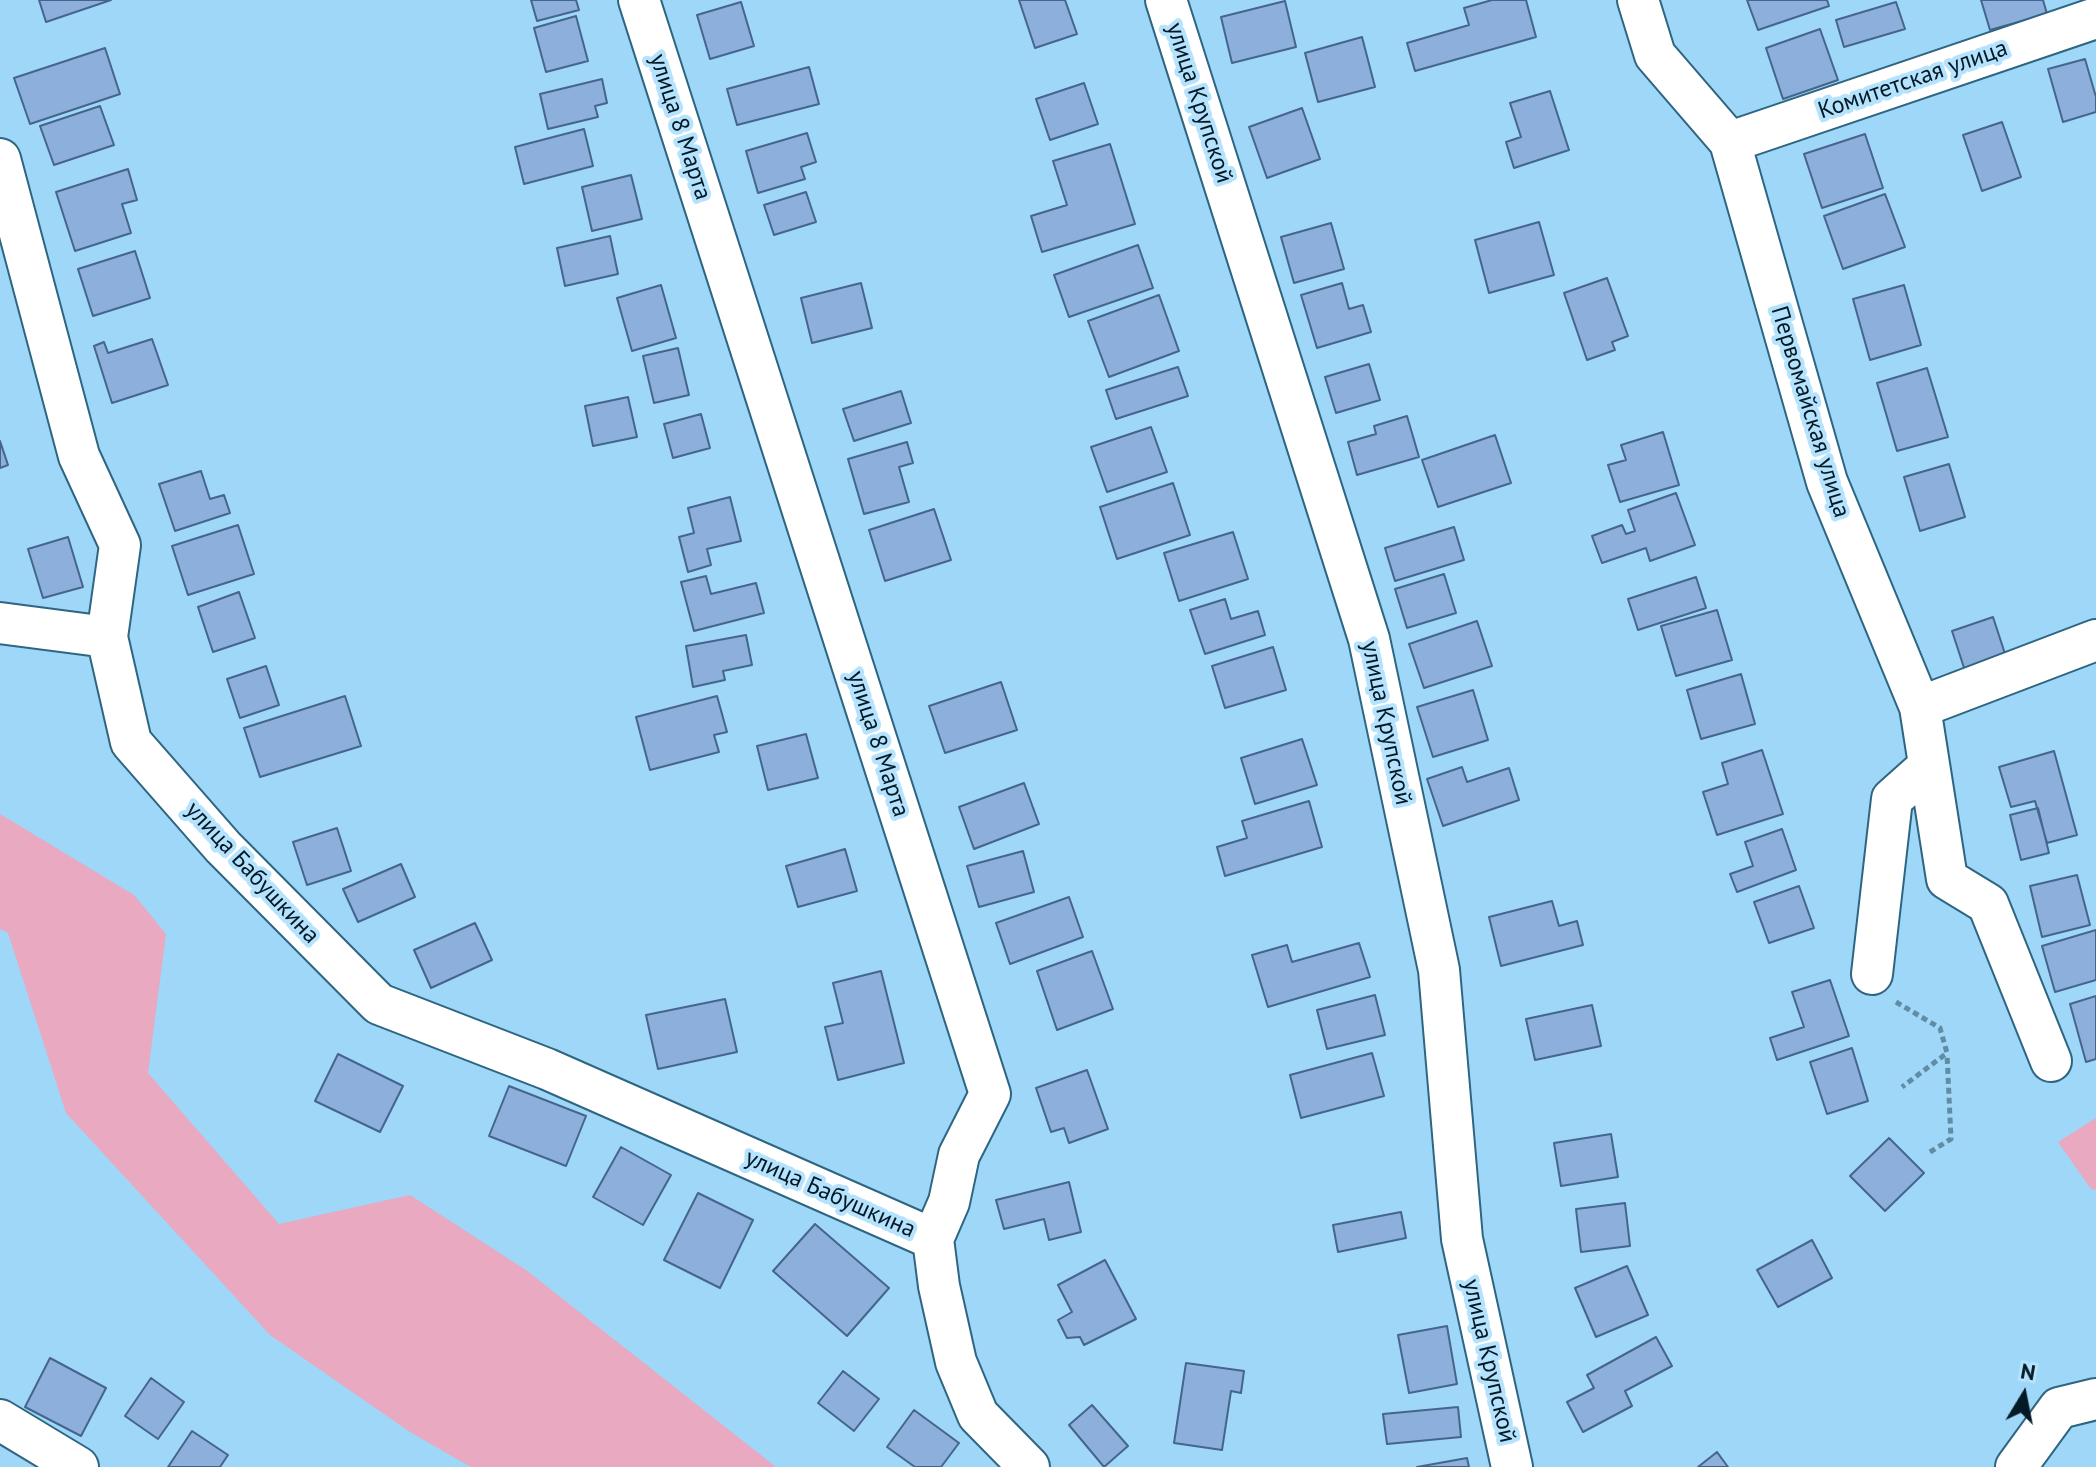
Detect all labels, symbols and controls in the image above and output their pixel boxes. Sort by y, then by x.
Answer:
street label: улица Крупской [1160,19,1238,187]
street label: Комитетская улица [1815,34,2011,126]
street label: улица 8 Марта [643,50,717,204]
street label: Первомайская улица [1764,303,1856,521]
street label: улица Крупской [1355,638,1417,808]
street label: улица 8 Марта [841,667,915,821]
street label: улица Бабушкина [179,796,325,950]
street label: улица Бабушкина [740,1144,920,1244]
street label: улица Крупской [1456,1276,1522,1446]
north arrow [1984,1355,2064,1435]
text: N [2019,1356,2038,1386]

